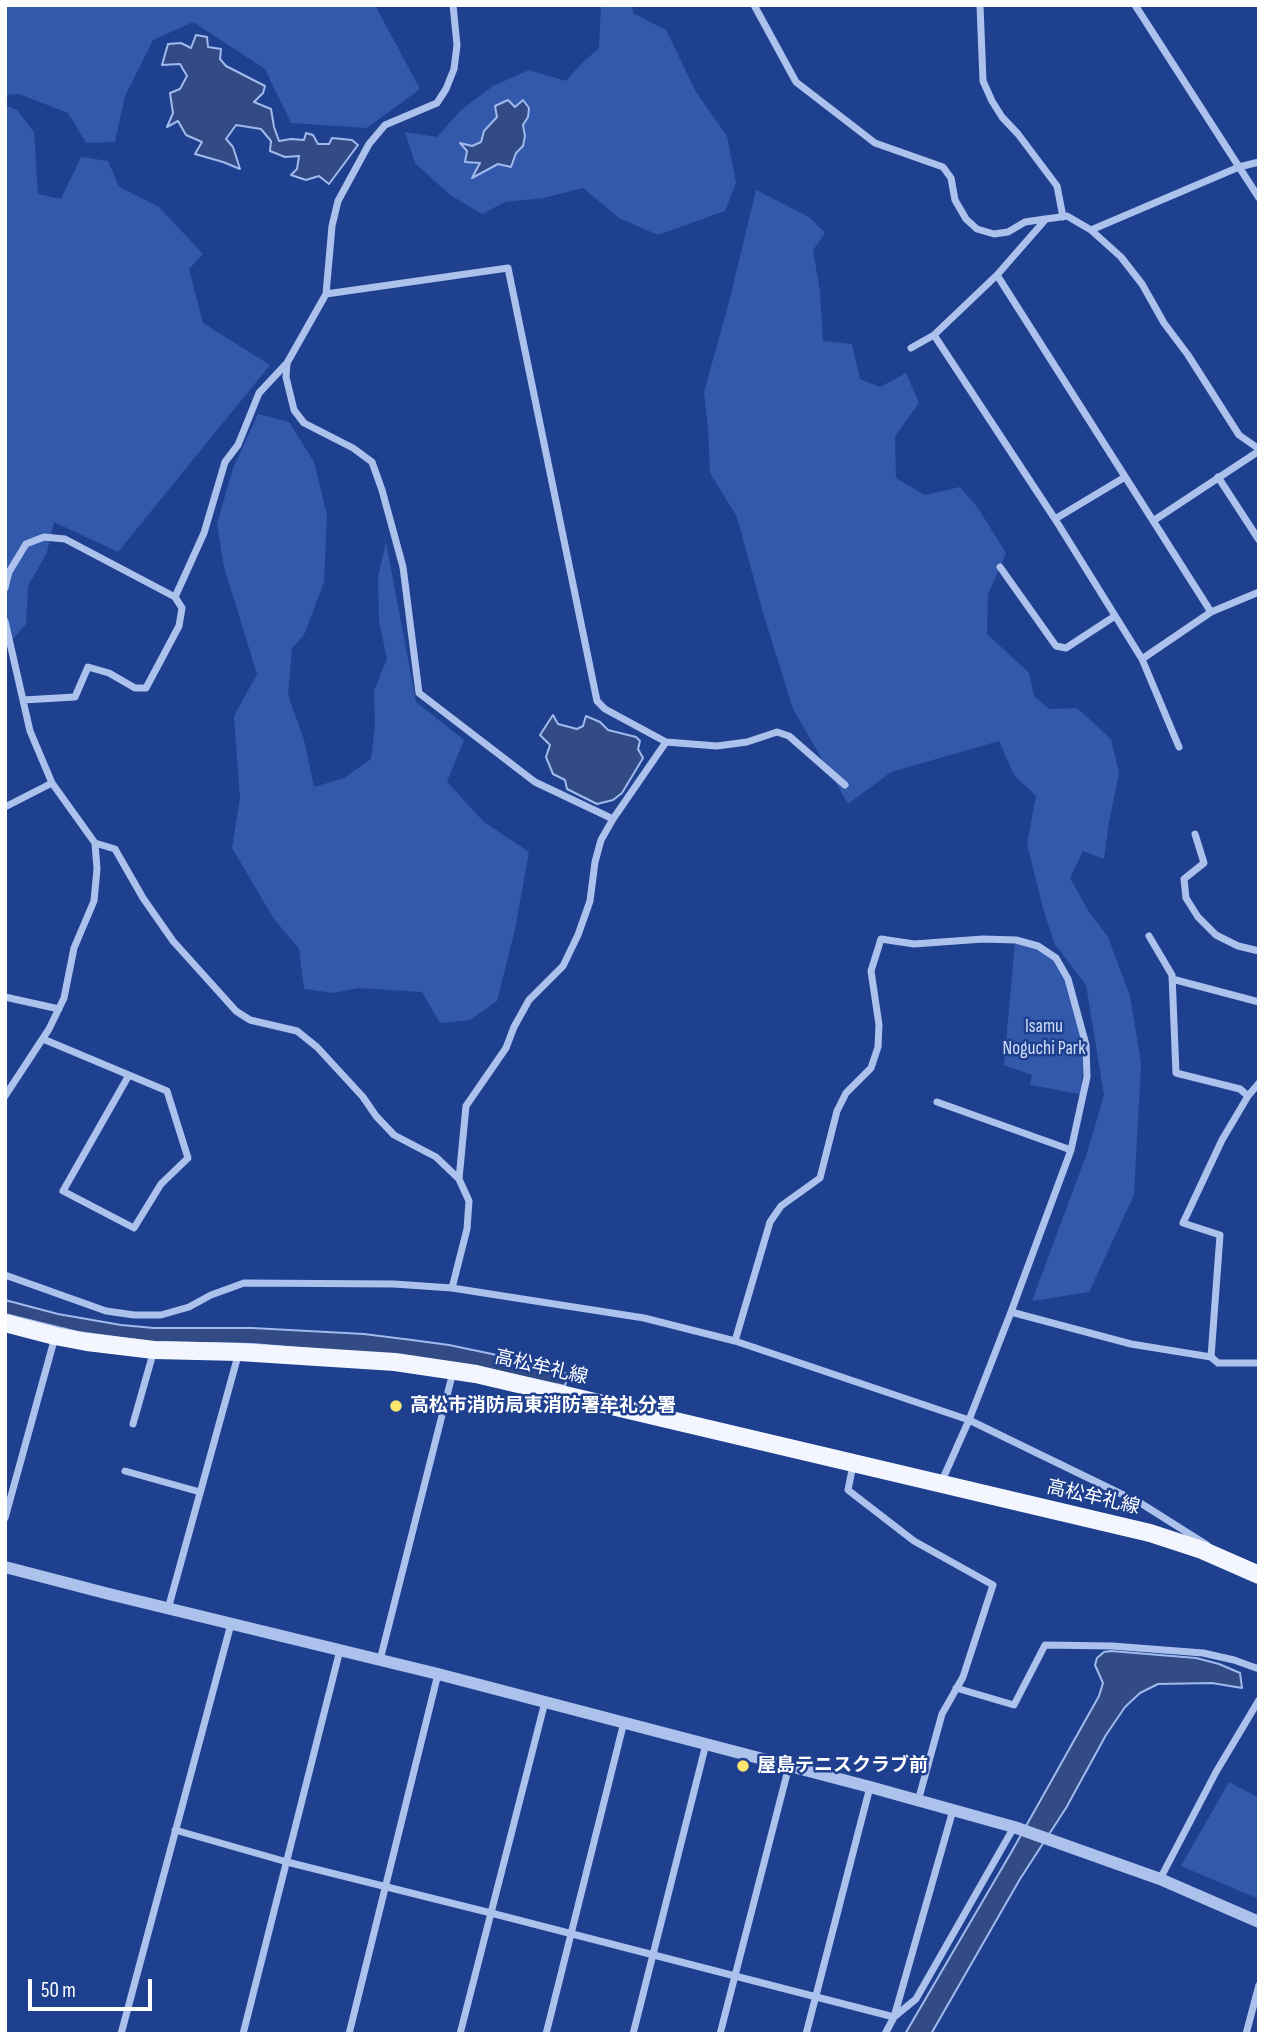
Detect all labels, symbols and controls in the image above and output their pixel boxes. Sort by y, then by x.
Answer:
park label: Isamu Noguchi Park [1002,1016,1086,1060]
street label: 高松牟礼線 [492,1346,590,1390]
place label: 高松市消防局東消防署牟礼分署 [410,1395,676,1417]
marker: 高松市消防局東消防署牟礼分署 [388,1398,404,1414]
street label: 高松牟礼線 [1044,1476,1142,1520]
place label: 屋島テニスクラブ前 [757,1755,928,1777]
marker: 屋島テニスクラブ前 [735,1758,751,1774]
scale bar [32,1966,156,2010]
text: 50 m [41,1978,76,2003]

